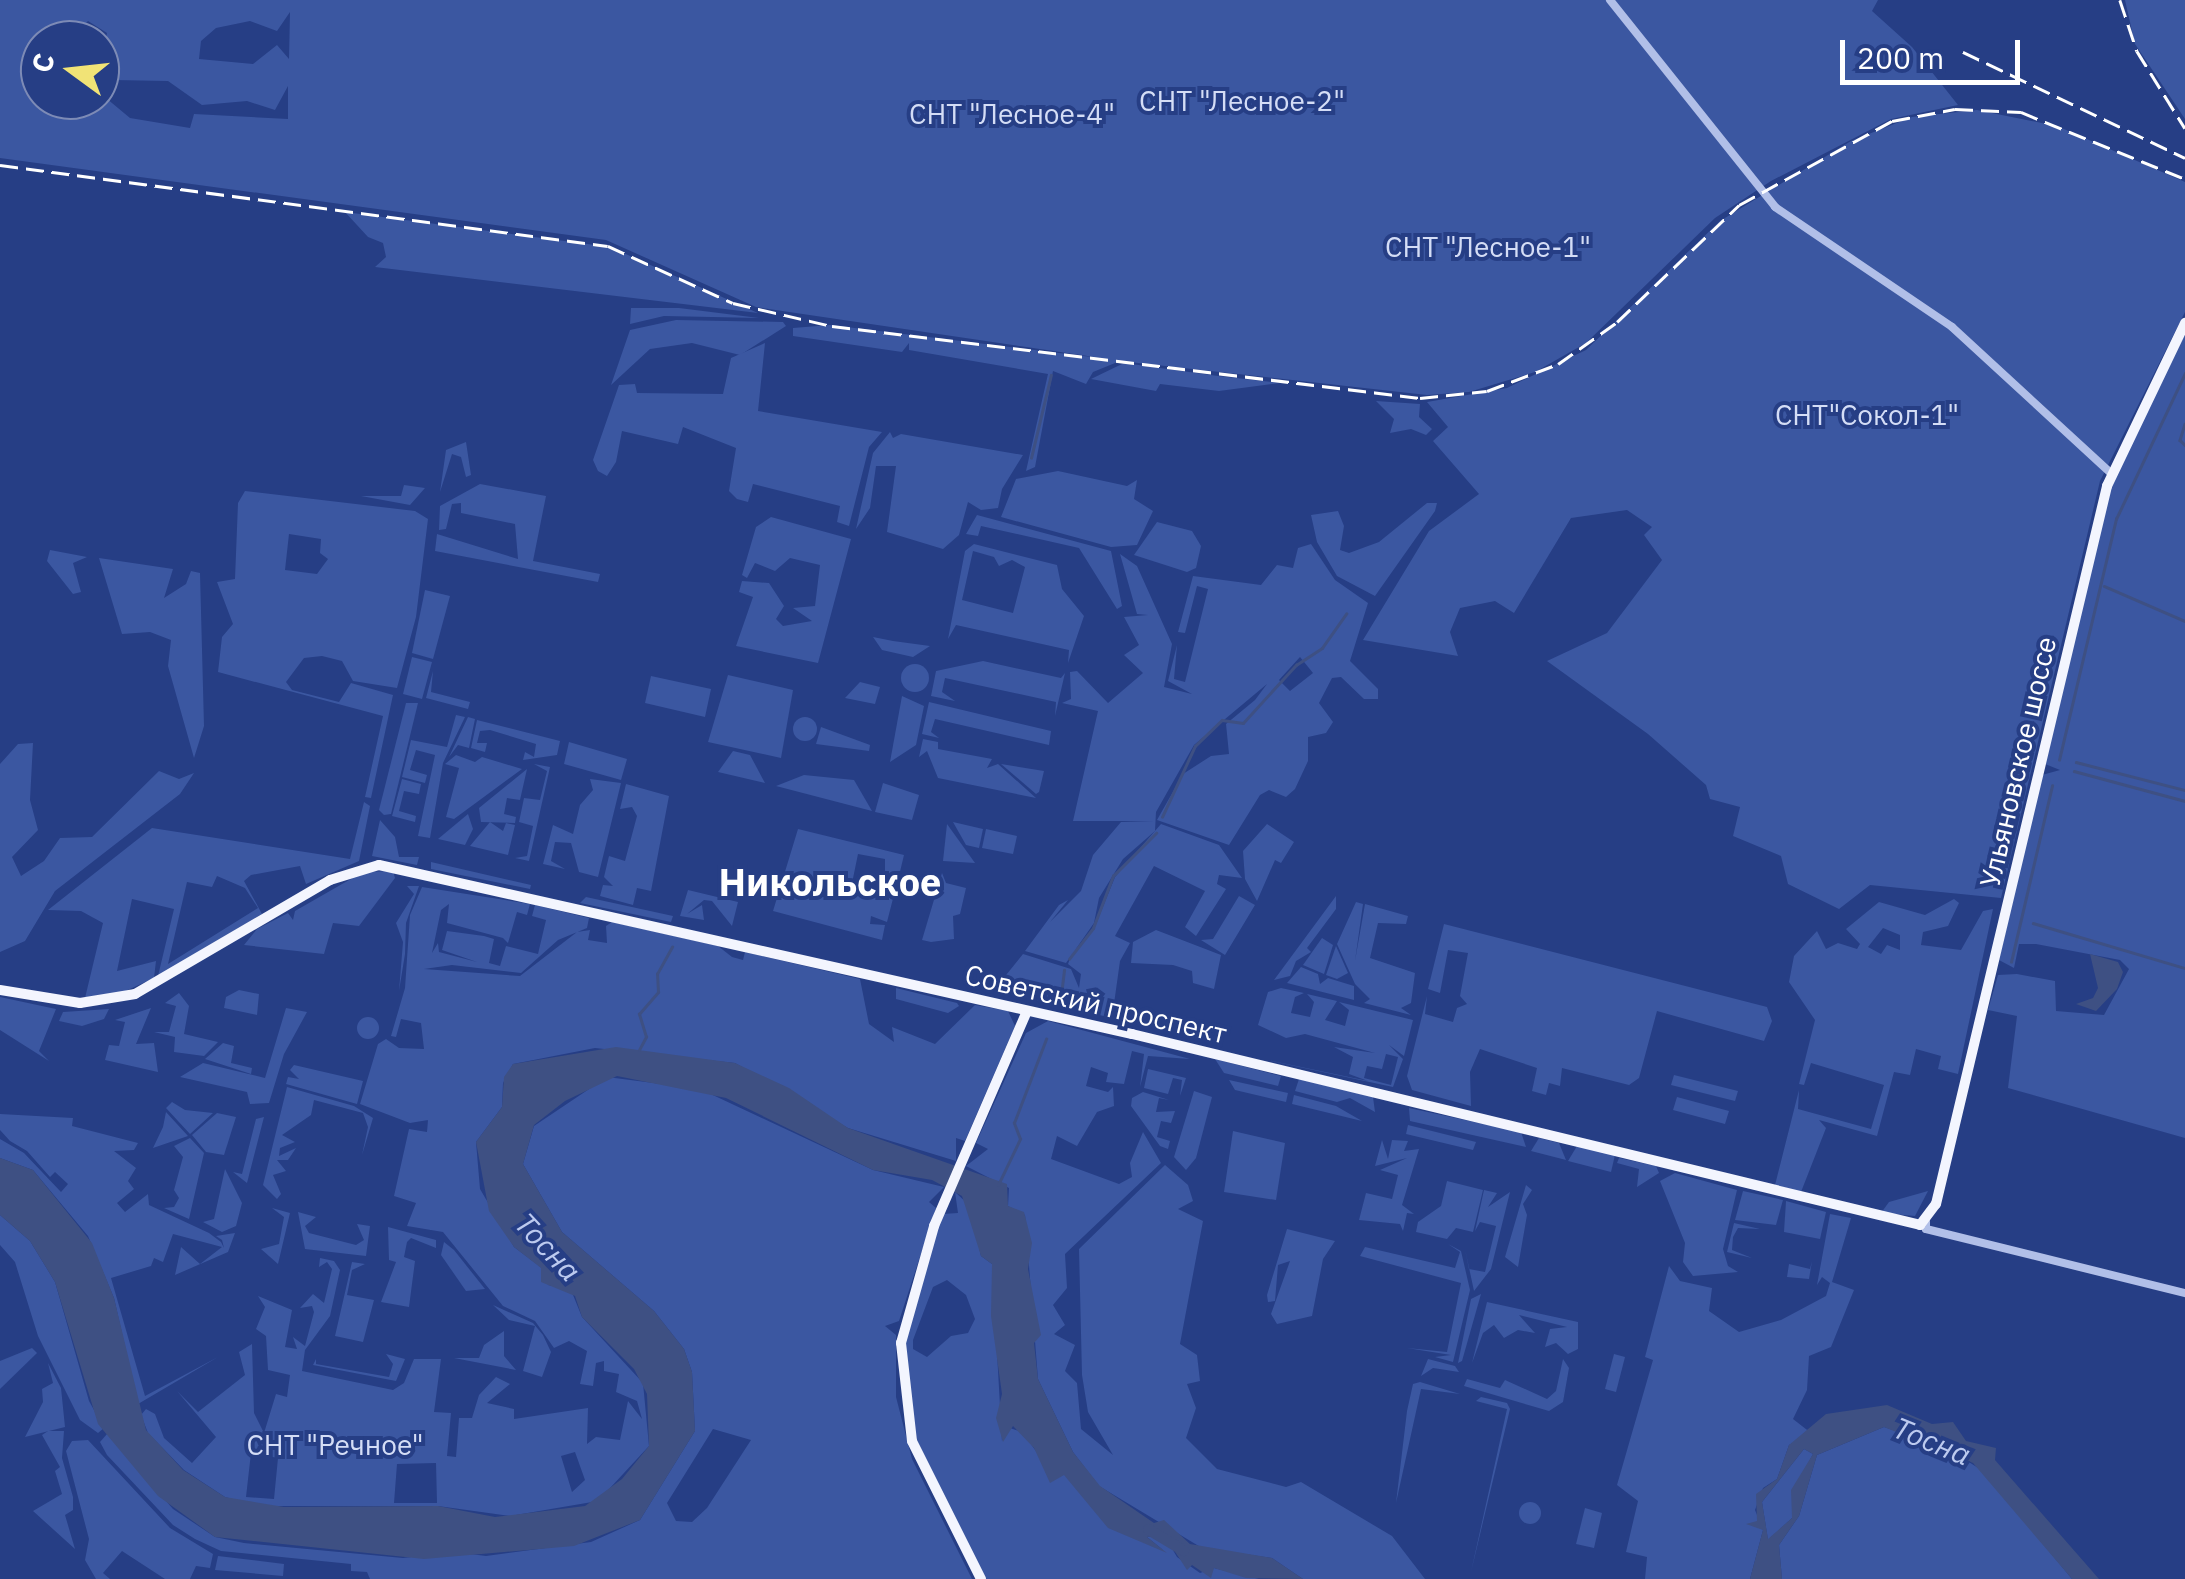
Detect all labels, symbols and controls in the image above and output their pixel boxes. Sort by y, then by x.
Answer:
north arrow [20,20,120,120]
scale bar [1845,20,2025,82]
text: 200 m [1857,38,1944,77]
text: С [22,49,63,76]
park label: СНТ "Лесное-2" [1139,84,1345,118]
park label: СНТ "Лесное-4" [909,97,1115,131]
park label: СНТ "Лесное-1" [1385,230,1591,264]
park label: СНТ"Сокол-1" [1775,398,1959,432]
street label: Ульяновское шоссе [1973,634,2063,890]
district label: Никольское [719,859,941,905]
street label: Советский проспект [962,958,1230,1050]
water label: Тосна [507,1205,589,1289]
water label: Тосна [1888,1409,1976,1473]
park label: СНТ "Речное" [246,1428,424,1462]

